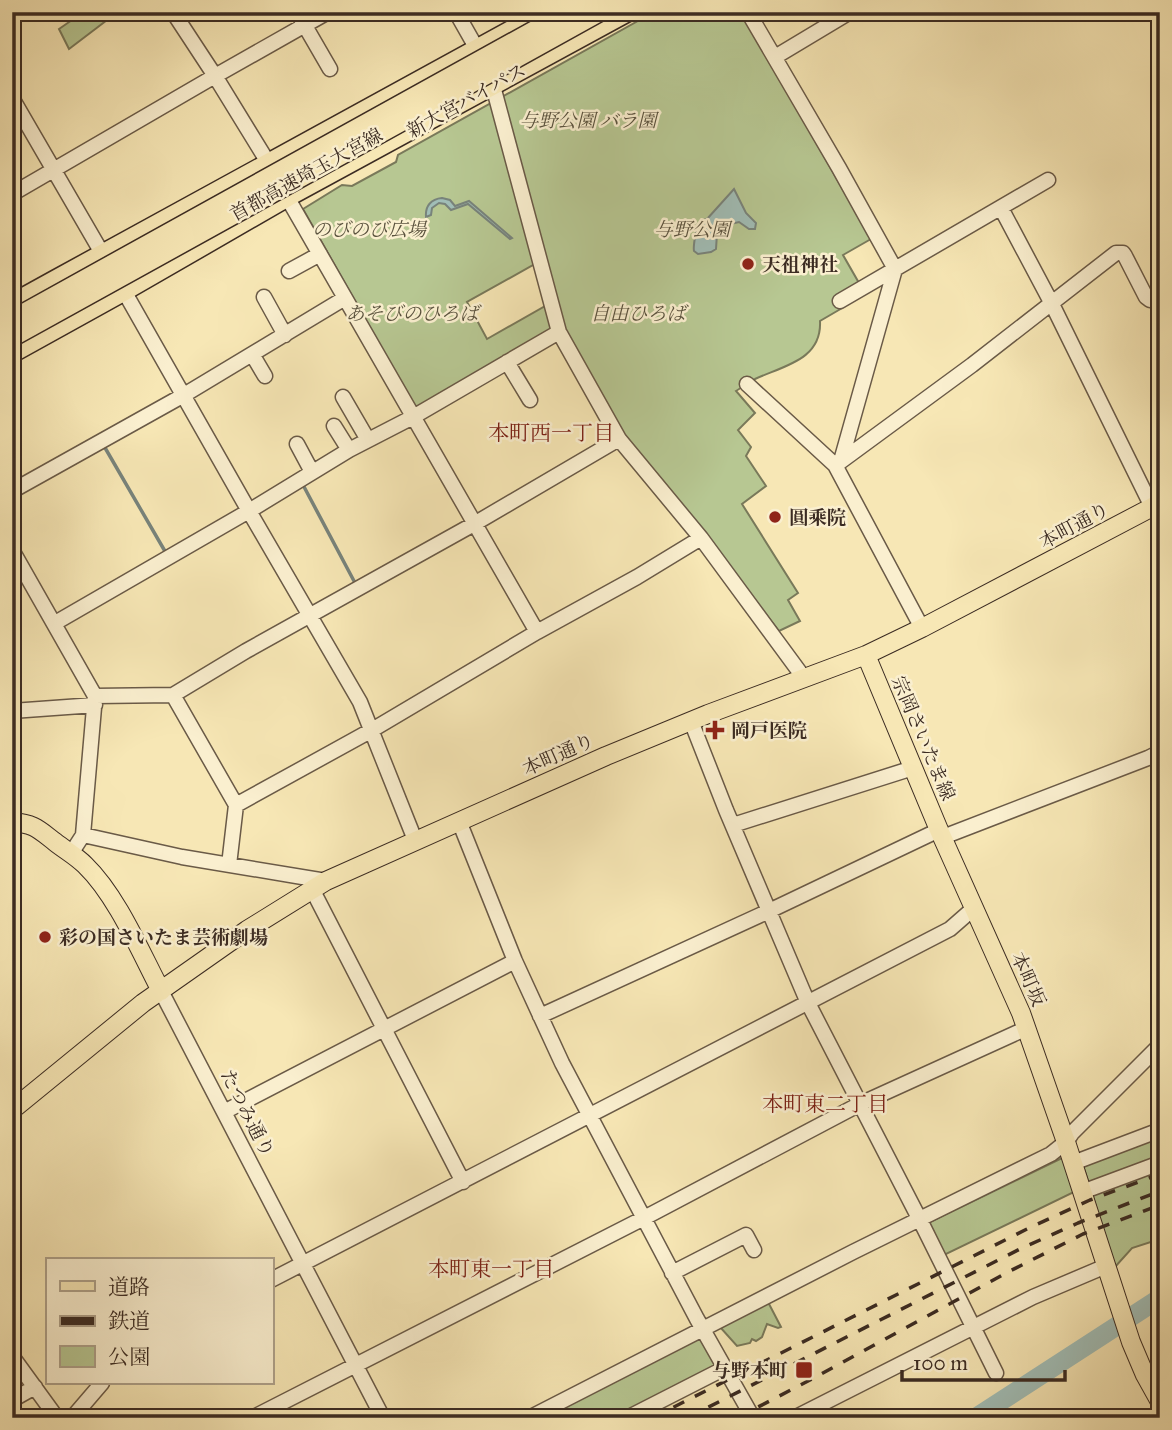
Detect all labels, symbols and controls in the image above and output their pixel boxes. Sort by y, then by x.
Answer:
street label: 新大宮バイパス [403,58,530,143]
park label: 与野公園 バラ園 [519,109,660,132]
street label: 首都高速埼玉大宮線 [226,123,387,226]
park label: のびのび広場 [312,218,428,241]
park label: 与野公園 [654,218,733,241]
place label: 天祖神社 [762,253,838,276]
marker: 天祖神社 [740,256,756,272]
park label: あそびのひろば [345,302,482,325]
park label: 自由ひろば [590,302,689,325]
district label: 本町西一丁目 [488,420,614,446]
street label: 本町通り [1035,497,1113,553]
place label: 圓乘院 [789,506,846,529]
marker: 圓乘院 [767,509,783,525]
street label: 宗岡さいたま線 [887,672,960,804]
place label: 岡戸医院 [731,719,807,742]
marker: 岡戸医院 [705,720,725,740]
street label: 本町通り [519,728,598,780]
place label: 彩の国さいたま芸術劇場 [59,926,268,949]
marker: 彩の国さいたま芸術劇場 [37,929,53,945]
street label: 本町坂 [1006,948,1051,1010]
street label: たつみ通り [216,1066,279,1161]
district label: 本町東二丁目 [762,1091,888,1117]
district label: 本町東一丁目 [428,1256,554,1282]
legend [46,1258,273,1384]
text: 道路 [108,1274,150,1300]
text: 鉄道 [108,1308,150,1334]
scale bar [902,1339,1065,1383]
text: 公園 [108,1344,150,1370]
text: 100 m [913,1350,968,1376]
place label: 与野本町 [712,1359,788,1382]
marker: 与野本町 [794,1360,814,1380]

